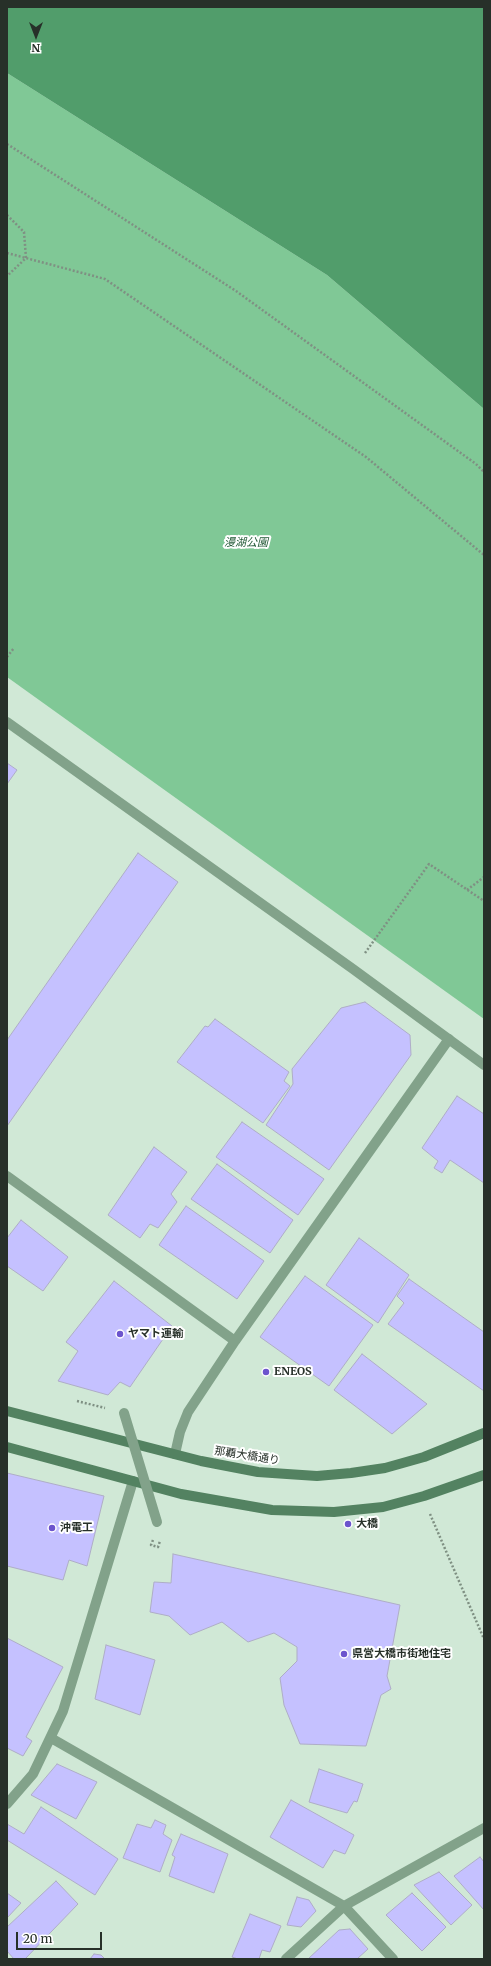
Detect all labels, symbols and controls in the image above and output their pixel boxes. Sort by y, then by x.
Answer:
north arrow [16,16,56,56]
text: N [32,41,40,55]
park label: 漫湖公園 [224,536,268,550]
place label: ヤマト運輸 [128,1327,183,1341]
marker: ヤマト運輸 [115,1329,125,1339]
place label: ENEOS [274,1365,312,1379]
marker: ENEOS [261,1367,271,1377]
street label: 那覇大橋通り [213,1444,281,1468]
place label: 大橋 [356,1517,378,1531]
marker: 大橋 [343,1519,353,1529]
place label: 沖電工 [60,1521,93,1535]
marker: 沖電工 [47,1523,57,1533]
place label: 県営大橋市街地住宅 [352,1647,451,1661]
marker: 県営大橋市街地住宅 [339,1649,349,1659]
scale bar [18,1924,104,1950]
text: 20 m [23,1931,52,1946]

